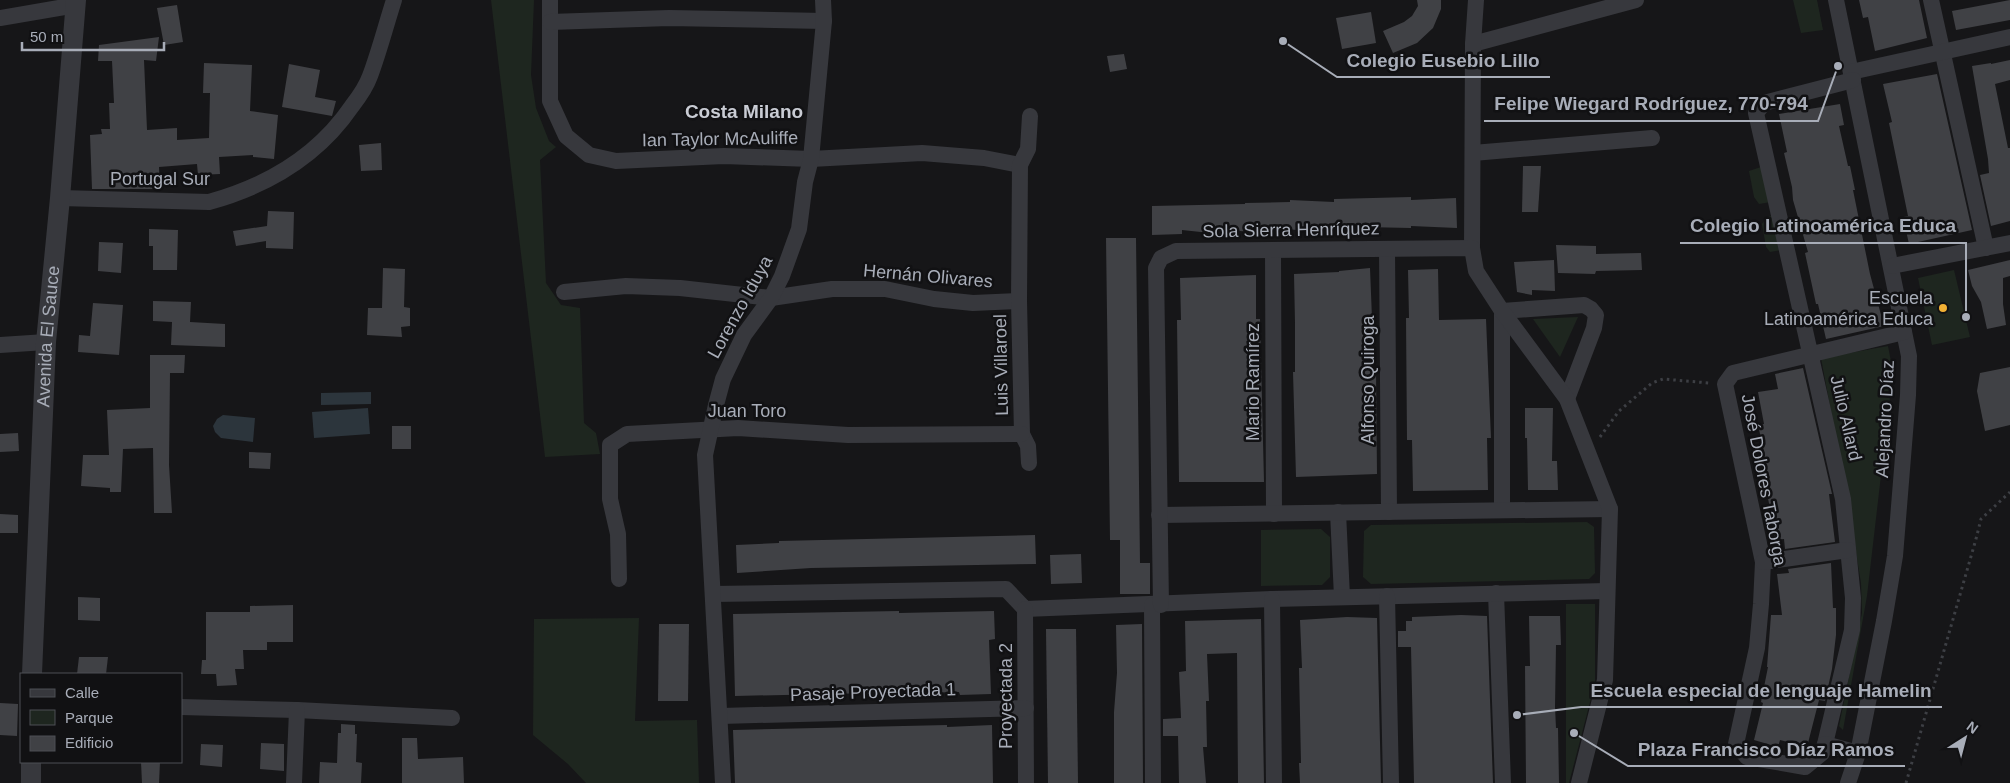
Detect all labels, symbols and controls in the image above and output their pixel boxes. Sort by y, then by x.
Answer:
scale bar [22,20,165,52]
text: 50 m [30,28,63,45]
callout: Colegio Eusebio Lillo [1337,43,1550,77]
text: Colegio Eusebio Lillo [1346,50,1540,71]
callout: Felipe Wiegard Rodríguez, 770-794 [1484,87,1818,121]
text: Felipe Wiegard Rodríguez, 770-794 [1494,93,1808,114]
district label: Costa Milano [685,101,803,122]
street label: Ian Taylor McAuliffe [642,128,798,150]
street label: Portugal Sur [110,169,210,189]
callout: Colegio Latinoamérica Educa [1680,209,1966,243]
text: Colegio Latinoamérica Educa [1690,215,1956,236]
street label: Sola Sierra Henríquez [1202,218,1380,242]
street label: Lorenzo Iduya [704,251,777,362]
street label: Hernán Olivares [862,260,994,292]
street label: Avenida El Sauce [33,265,63,408]
place label: Escuela Latinoamérica Educa [1764,288,1934,329]
marker: Escuela Latinoamérica Educa [1937,302,1949,314]
street label: Luis Villaroel [990,314,1012,416]
street label: Alfonso Quiroga [1358,314,1378,445]
street label: Mario Ramírez [1243,323,1263,441]
street label: Alejandro Díaz [1872,360,1898,478]
street label: Julio Allard [1826,373,1866,463]
street label: José Dolores Taborga [1738,392,1791,569]
street label: Juan Toro [708,401,786,421]
street label: Proyectada 2 [996,643,1016,749]
legend [20,673,182,763]
callout: Escuela especial de lenguaje Hamelin [1581,673,1942,707]
street label: Pasaje Proyectada 1 [790,679,956,705]
text: Escuela especial de lenguaje Hamelin [1590,680,1932,701]
text: Calle [65,684,99,701]
text: Parque [65,709,113,726]
north arrow [1940,713,1990,763]
text: N [1964,718,1981,737]
callout: Plaza Francisco Díaz Ramos [1628,732,1905,766]
text: Edificio [65,734,113,751]
text: Plaza Francisco Díaz Ramos [1638,739,1894,760]

